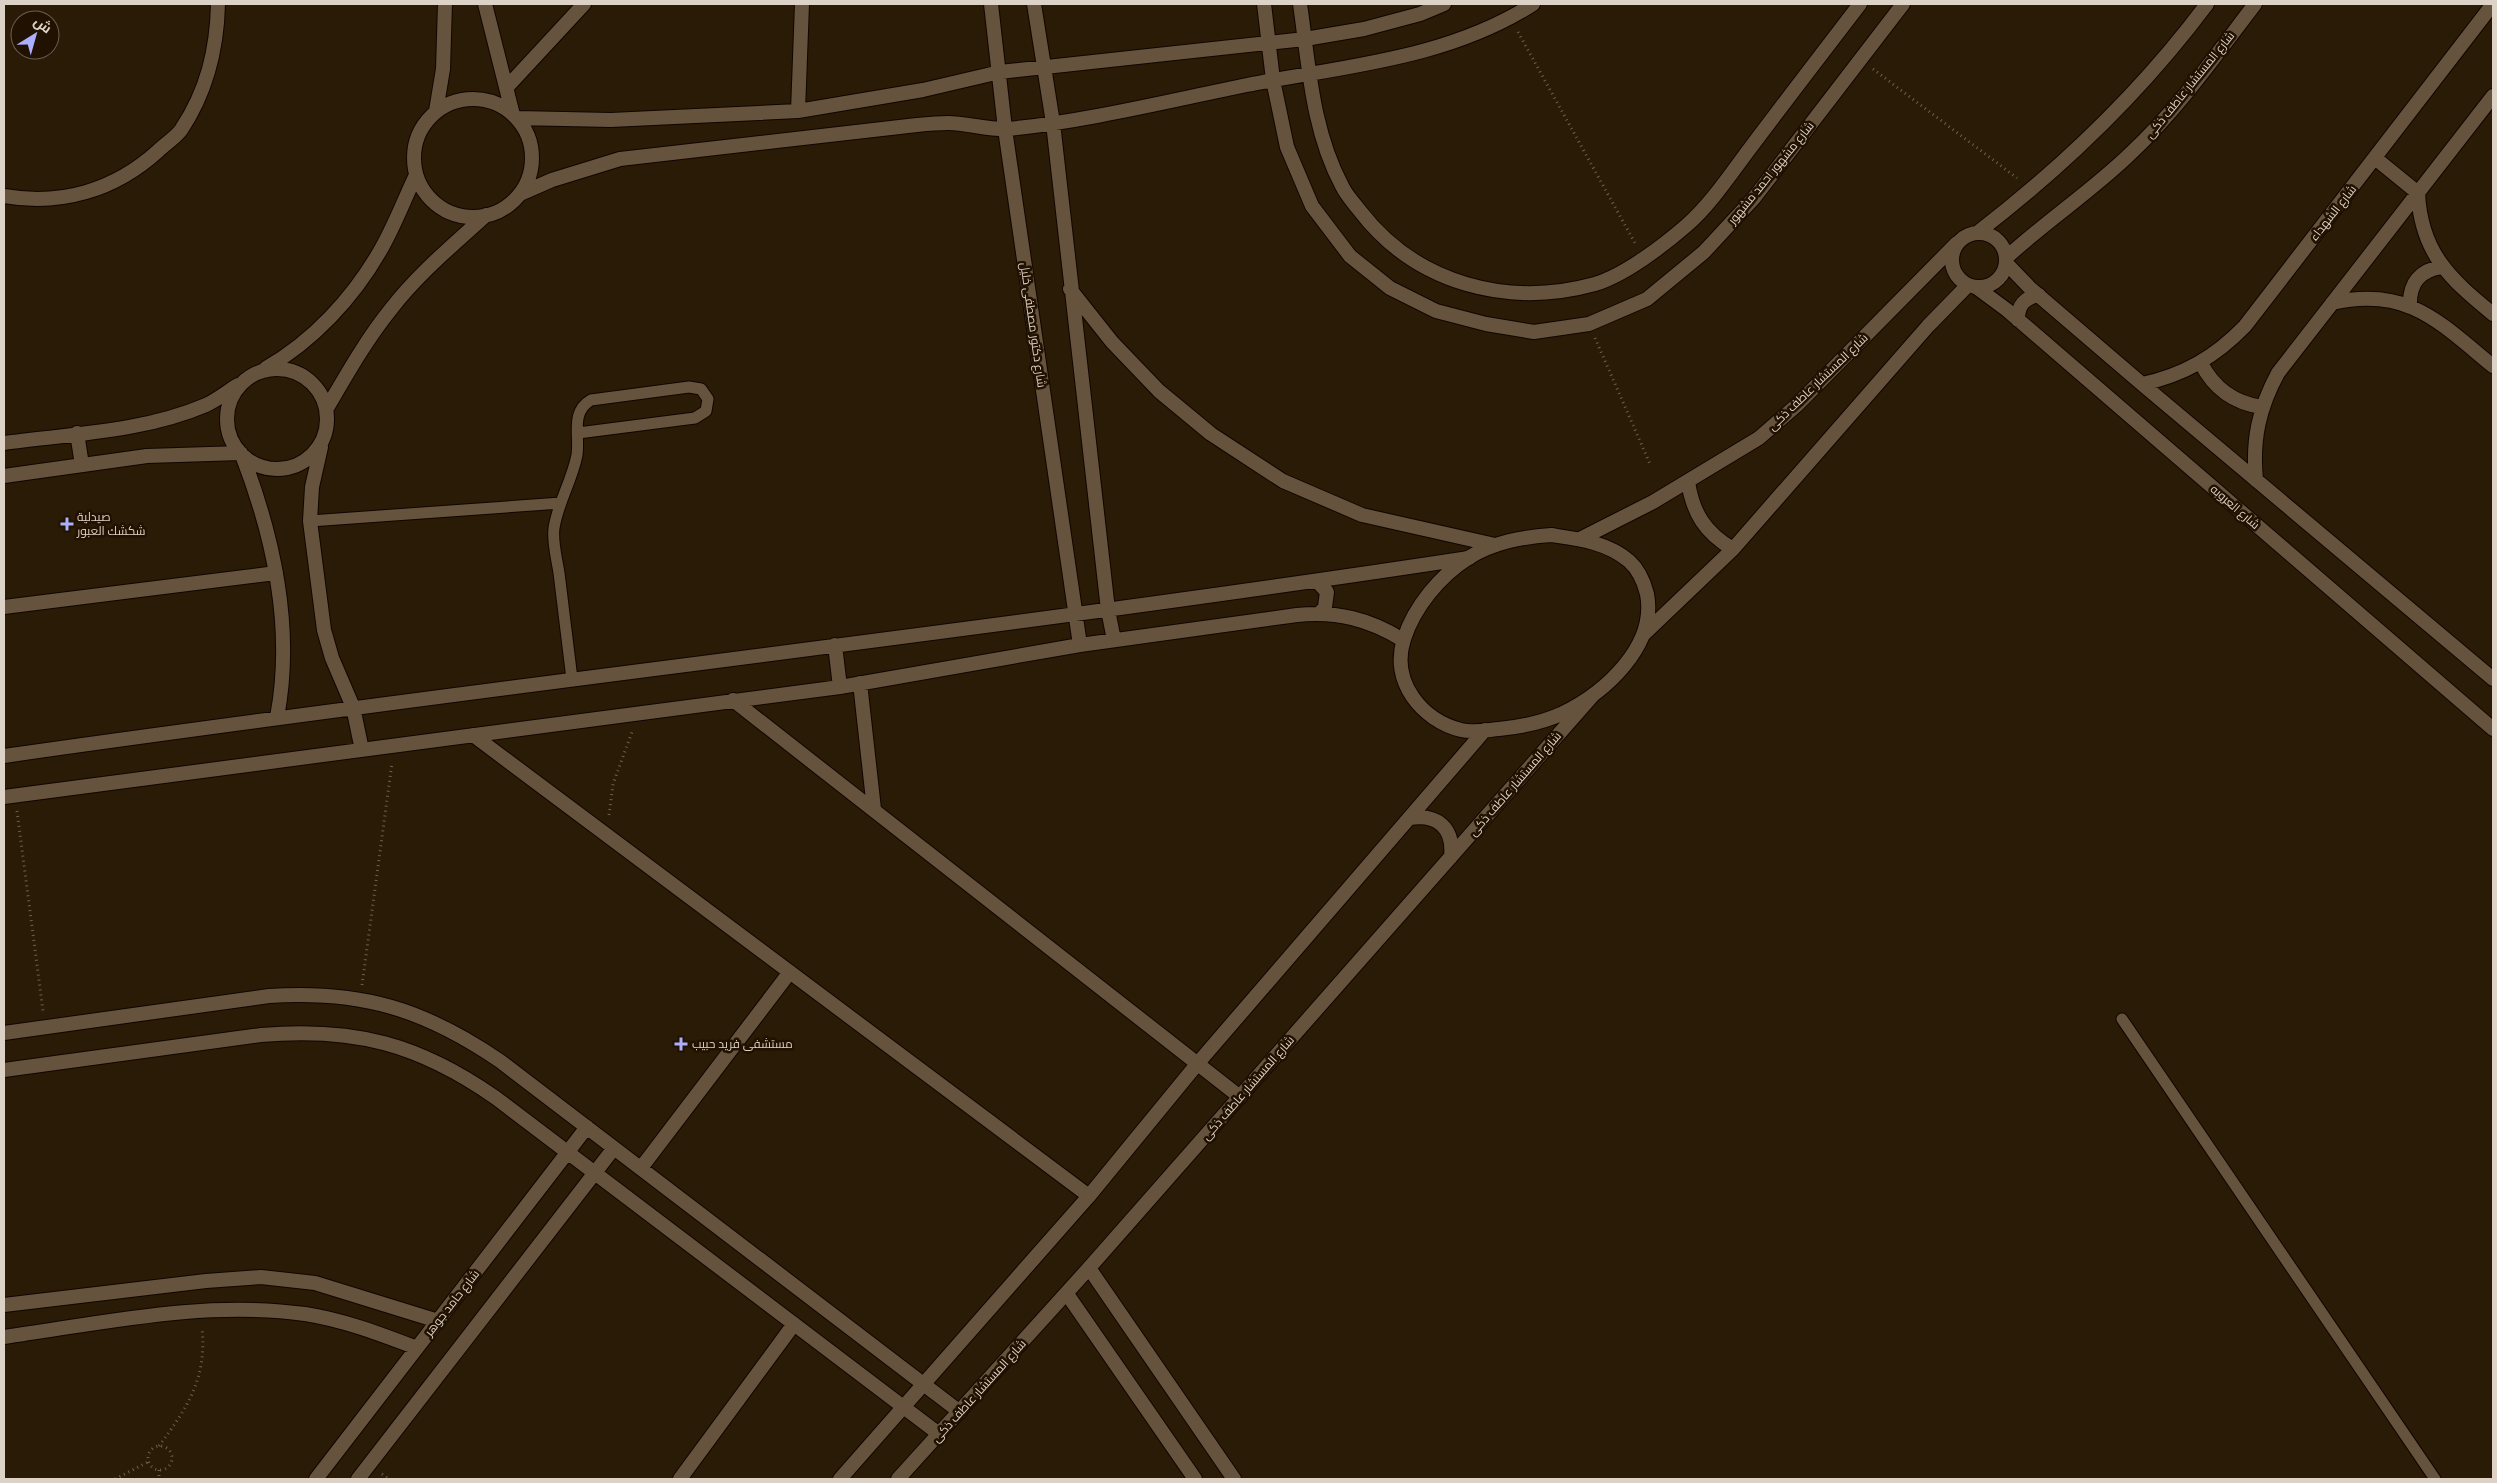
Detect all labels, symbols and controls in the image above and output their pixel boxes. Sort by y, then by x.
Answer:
north arrow [10,10,60,60]
text: ش [30,13,55,37]
street label: شارع المستشار عاطف ذكى [2143,29,2238,142]
street label: شارع مشهور احمد مشهور [1725,119,1818,229]
street label: شارع الشهداء [2307,182,2360,244]
street label: شارع دكتور مصطفى خليل [1016,262,1049,389]
street label: شارع المستشار عاطف ذكى [1765,331,1872,434]
street label: شارع العروبه [2207,482,2262,533]
place label: صيدلية شكشك العبور [76,510,146,538]
marker: صيدلية شكشك العبور [61,518,73,530]
street label: شارع المستشار عاطف ذكى [1466,729,1565,840]
street label: شارع المستشار عاطف ذكى [1199,1033,1298,1144]
marker: مستشفى فريد حبيب [674,1037,688,1051]
place label: مستشفى فريد حبيب [692,1037,793,1051]
street label: شارع حامد جوهر [421,1267,483,1340]
street label: شارع المستشار عاطف ذكى [929,1337,1030,1446]

